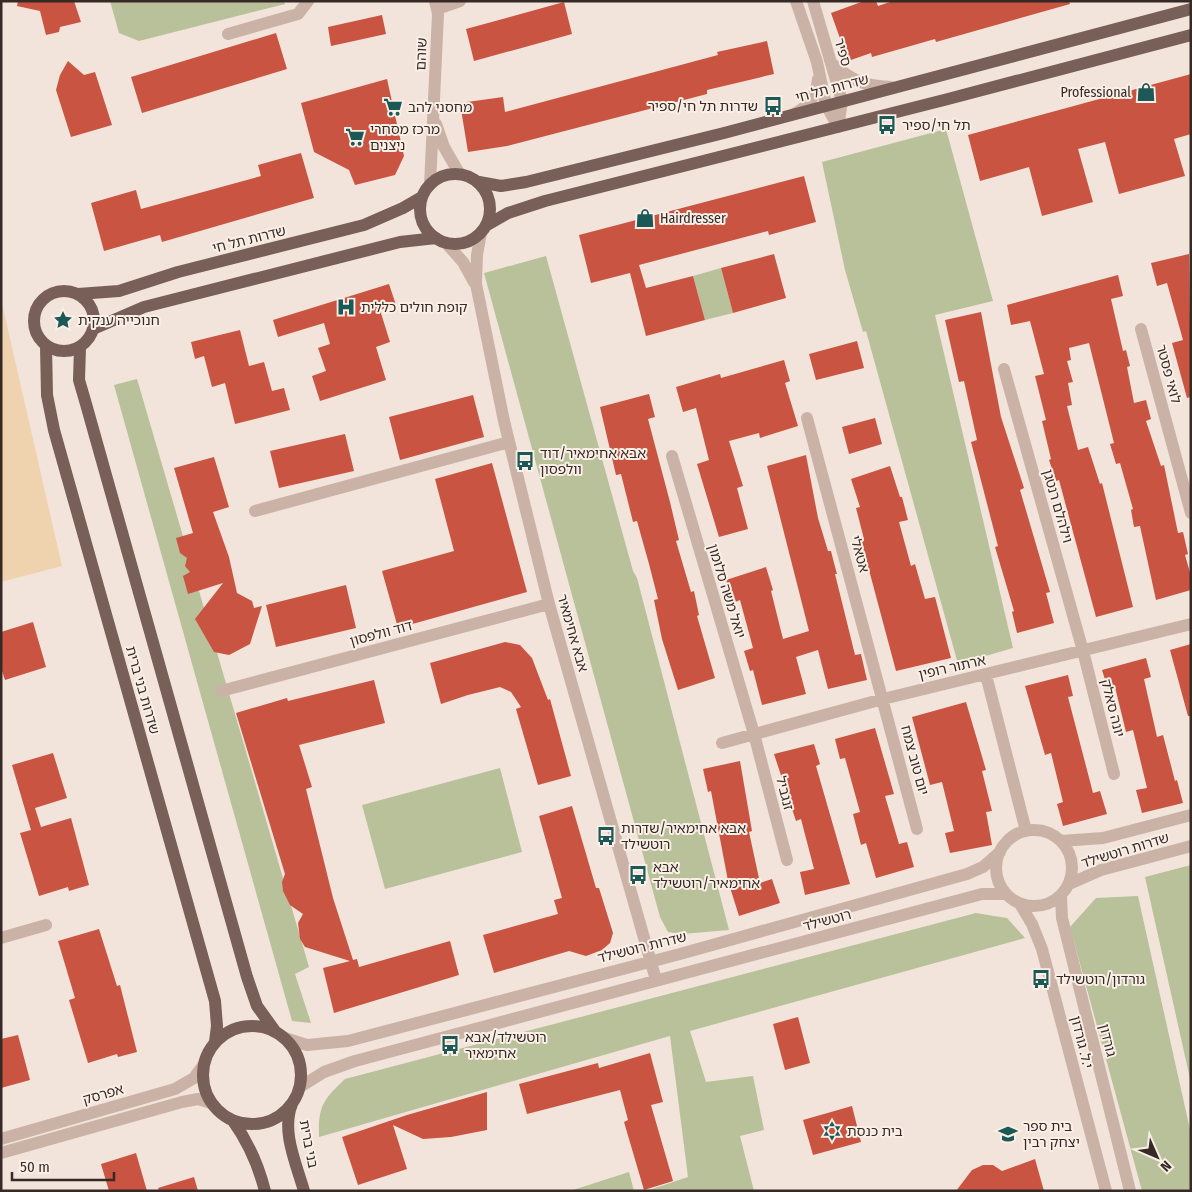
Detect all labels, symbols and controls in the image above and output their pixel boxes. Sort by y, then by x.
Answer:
street label: ספיר [830,36,855,68]
street label: שוהם [412,37,431,71]
street label: שדרות תל חי [794,71,871,106]
shop icon: Professional [1135,81,1157,103]
place label: Professional [1061,84,1131,101]
bus stop icon: שדרות תל חי/ספיר [762,95,784,117]
supermarket icon: מחסני להב [382,96,404,118]
place label: שדרות תל חי/ספיר [648,98,758,115]
place label: מחסני להב [408,99,472,116]
bus stop icon: תל חי/ספיר [876,114,898,136]
place label: תל חי/ספיר [902,117,971,134]
place label: מרכז מסחרי ניצנים [370,121,440,154]
supermarket icon: מרכז מסחרי ניצנים [344,126,366,148]
shop icon: Hairdresser [634,207,656,229]
place label: Hairdresser [660,210,726,227]
street label: שדרות תל חי [211,222,288,257]
hospital icon: קופת חולים כללית [335,296,357,318]
place label: קופת חולים כללית [361,299,468,316]
place icon: חנוכייה ענקית [52,309,74,331]
place label: חנוכייה ענקית [78,312,160,329]
street label: לואי פסטר [1152,343,1185,406]
place label: אבא אחימאיר/דוד וולפסון [540,445,646,478]
bus stop icon: אבא אחימאיר/דוד וולפסון [514,450,536,472]
street label: וילהלם רנטגן [1039,467,1076,545]
street label: אטאלי [846,534,873,575]
street label: יואל משה סלומון [704,542,749,640]
street label: אבא אחימאיר [553,592,592,674]
street label: דוד וולפסון [348,617,415,650]
street label: שדרות בני ברית [122,644,163,736]
street label: ארתור רופין [917,651,988,683]
street label: יונה סאלק [1097,677,1128,739]
street label: יום טוב צמח [897,723,932,797]
street label: זנגביל [772,774,797,812]
place label: אבא אחימאיר/שדרות רוטשילד [621,820,746,853]
bus stop icon: אבא אחימאיר/שדרות רוטשילד [595,825,617,847]
street label: שדרות רוטשילד [1079,829,1171,872]
place label: אבא אחימאיר/רוטשילד [653,859,760,892]
bus stop icon: אבא אחימאיר/רוטשילד [627,864,649,886]
street label: רוטשילד [801,906,853,935]
street label: שדרות רוטשילד [596,928,688,967]
bus stop icon: גורדון/רוטשילד [1030,968,1052,990]
place label: גורדון/רוטשילד [1056,971,1145,988]
street label: י.ל. גורדון [1067,1014,1096,1070]
street label: גורדון [1095,1022,1120,1058]
place label: רוטשילד/אבא אחימאיר [465,1029,547,1062]
bus stop icon: רוטשילד/אבא אחימאיר [439,1034,461,1056]
street label: אפרסק [81,1080,126,1108]
street label: בני ברית [295,1118,322,1170]
place label: בית ספר יצחק רבין [1023,1118,1080,1151]
synagogue icon: בית כנסת [821,1120,843,1142]
place label: בית כנסת [847,1123,903,1140]
school or university icon: בית ספר יצחק רבין [997,1123,1019,1145]
north arrow [1132,1132,1182,1182]
scale bar [12,1150,115,1182]
text: N [1157,1157,1175,1175]
text: 50 m [20,1158,50,1176]

